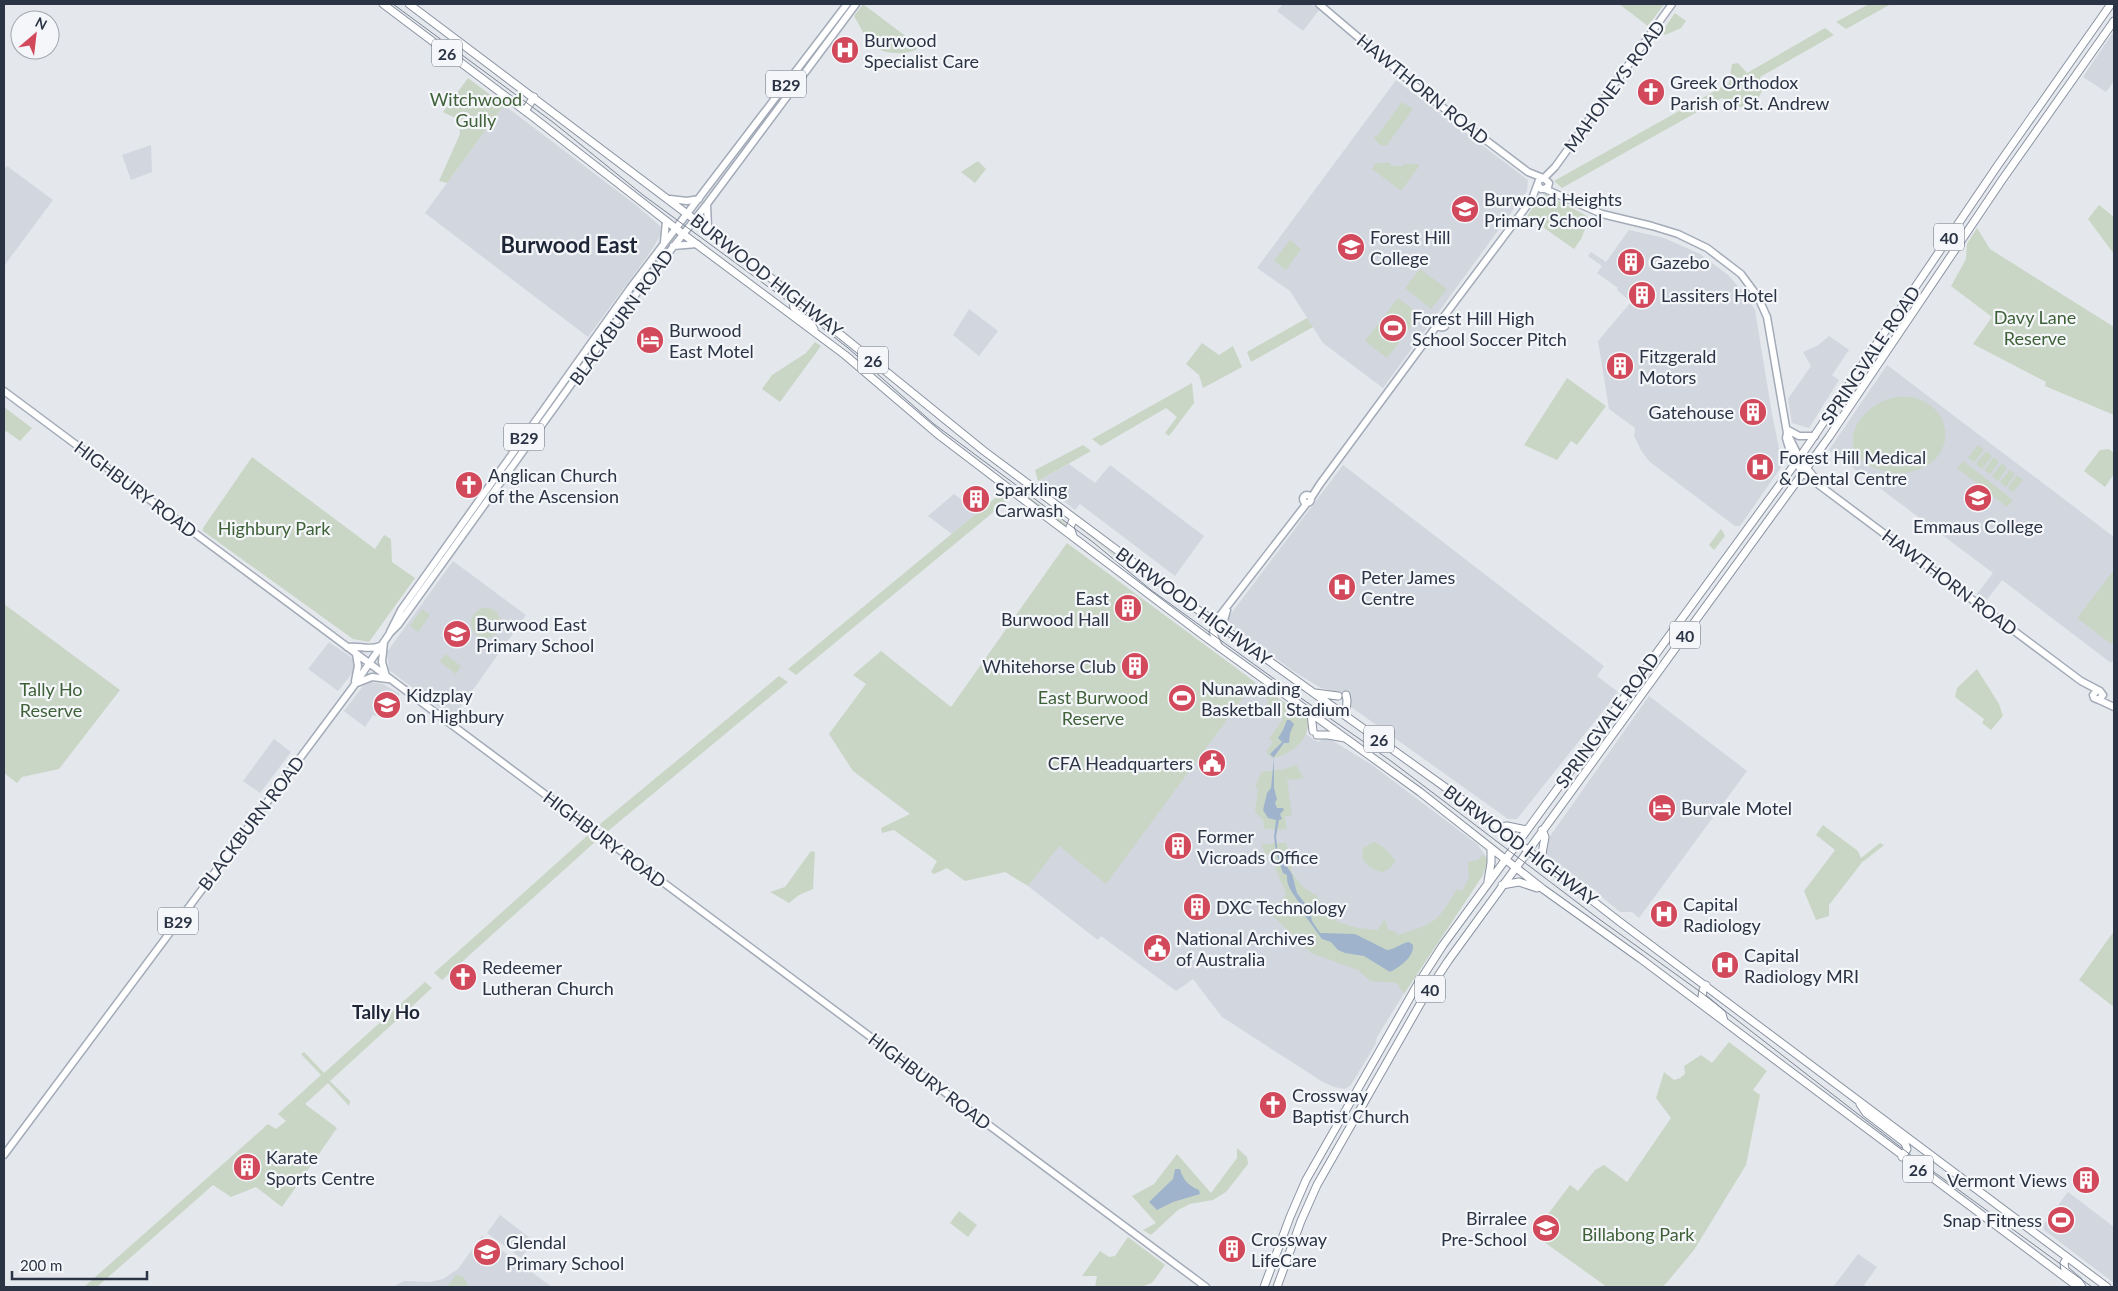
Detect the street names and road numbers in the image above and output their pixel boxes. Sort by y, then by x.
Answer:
street label: MAHONEYS ROAD [1559,16,1669,156]
street label: HAWTHORN ROAD [1353,29,1493,149]
road number: 26 [432,40,462,66]
road number: B29 [766,70,806,98]
street label: BURWOOD HIGHWAY [686,209,848,342]
road number: 40 [1934,223,1964,250]
street label: BLACKBURN ROAD [564,245,678,389]
street label: SPRINGVALE ROAD [1815,282,1925,428]
road number: 26 [858,346,888,374]
road number: B29 [504,424,544,451]
street label: HIGHBURY ROAD [70,436,202,542]
street label: HAWTHORN ROAD [1878,524,2022,640]
street label: BURWOOD HIGHWAY [1112,542,1277,670]
road number: 40 [1670,622,1700,648]
street label: SPRINGVALE ROAD [1550,648,1664,792]
road number: 26 [1364,726,1394,752]
street label: BLACKBURN ROAD [193,752,309,894]
street label: BURWOOD HIGHWAY [1440,780,1603,911]
street label: HIGHBURY ROAD [539,786,671,892]
road number: B29 [158,908,198,934]
road number: 40 [1415,976,1445,1002]
street label: HIGHBURY ROAD [864,1028,996,1134]
road number: 26 [1903,1156,1933,1182]

